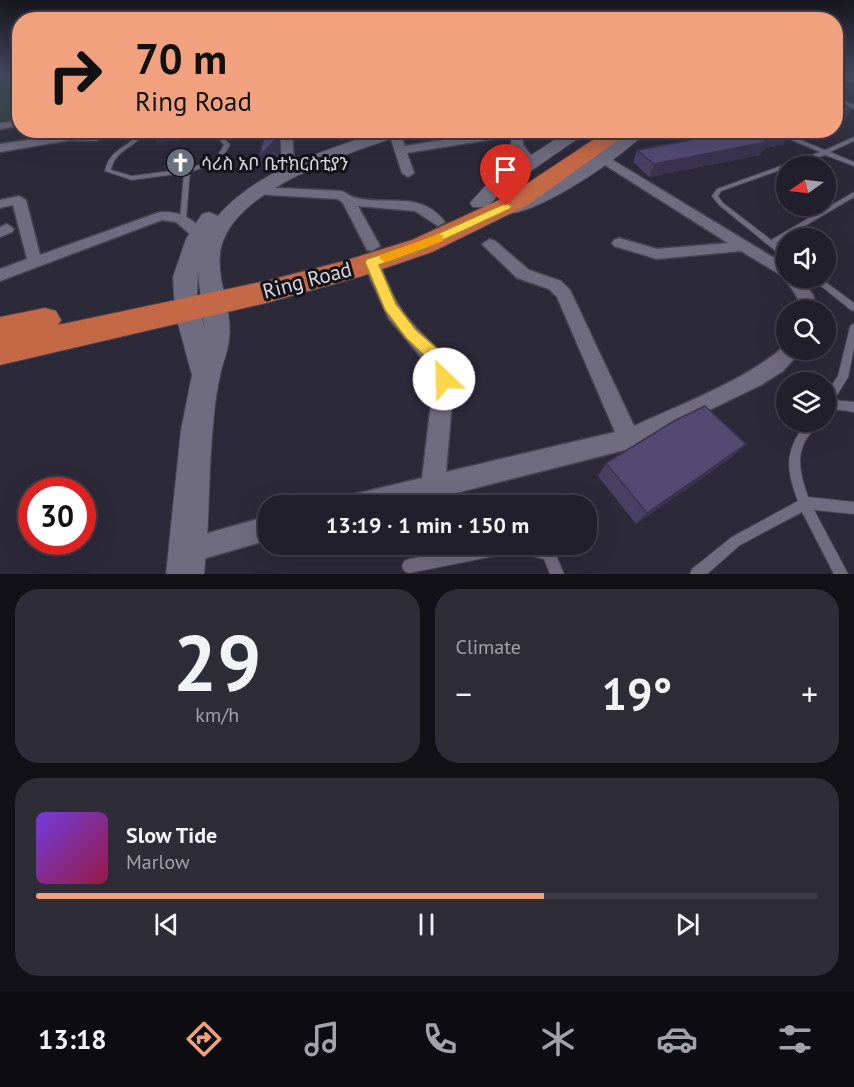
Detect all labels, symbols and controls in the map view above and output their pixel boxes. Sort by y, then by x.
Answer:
text: 70 m [135,31,227,86]
icon: right [36,36,114,114]
text: Ring Road [135,84,252,118]
pin [480,144,531,206]
church icon: ሳሪስ አቦ ቤተክርስቲያን [164,147,196,179]
place label: ሳሪስ አቦ ቤተክርስቲያን [201,152,348,175]
icon: arrive [489,153,522,186]
north arrow [776,156,836,216]
map controls [776,156,836,432]
button: sound [776,228,836,288]
street label: Ring Road [260,255,354,305]
button: search [776,300,836,360]
position arrow [412,347,476,411]
button: layers [776,372,836,432]
speed limit sign: 30 [18,477,96,555]
text: 13:19 · 1 min · 150 m [326,511,529,539]
text: 29 [173,612,261,713]
text: Climate [456,634,521,660]
text: 19° [601,664,672,722]
text: − [456,672,472,715]
text: + [801,672,818,715]
text: km/h [195,702,239,728]
text: Slow Tide [126,821,217,849]
text: Marlow [126,849,190,875]
icon: previous [150,908,183,941]
icon: pause [410,908,443,941]
icon: next [671,908,704,941]
icon: directions [183,1018,225,1060]
icon: music [301,1018,343,1060]
icon: phone [419,1018,461,1060]
icon: climate [537,1018,579,1060]
icon: car [656,1018,698,1060]
icon: filters [774,1018,816,1060]
text: 13:18 [38,1022,107,1056]

